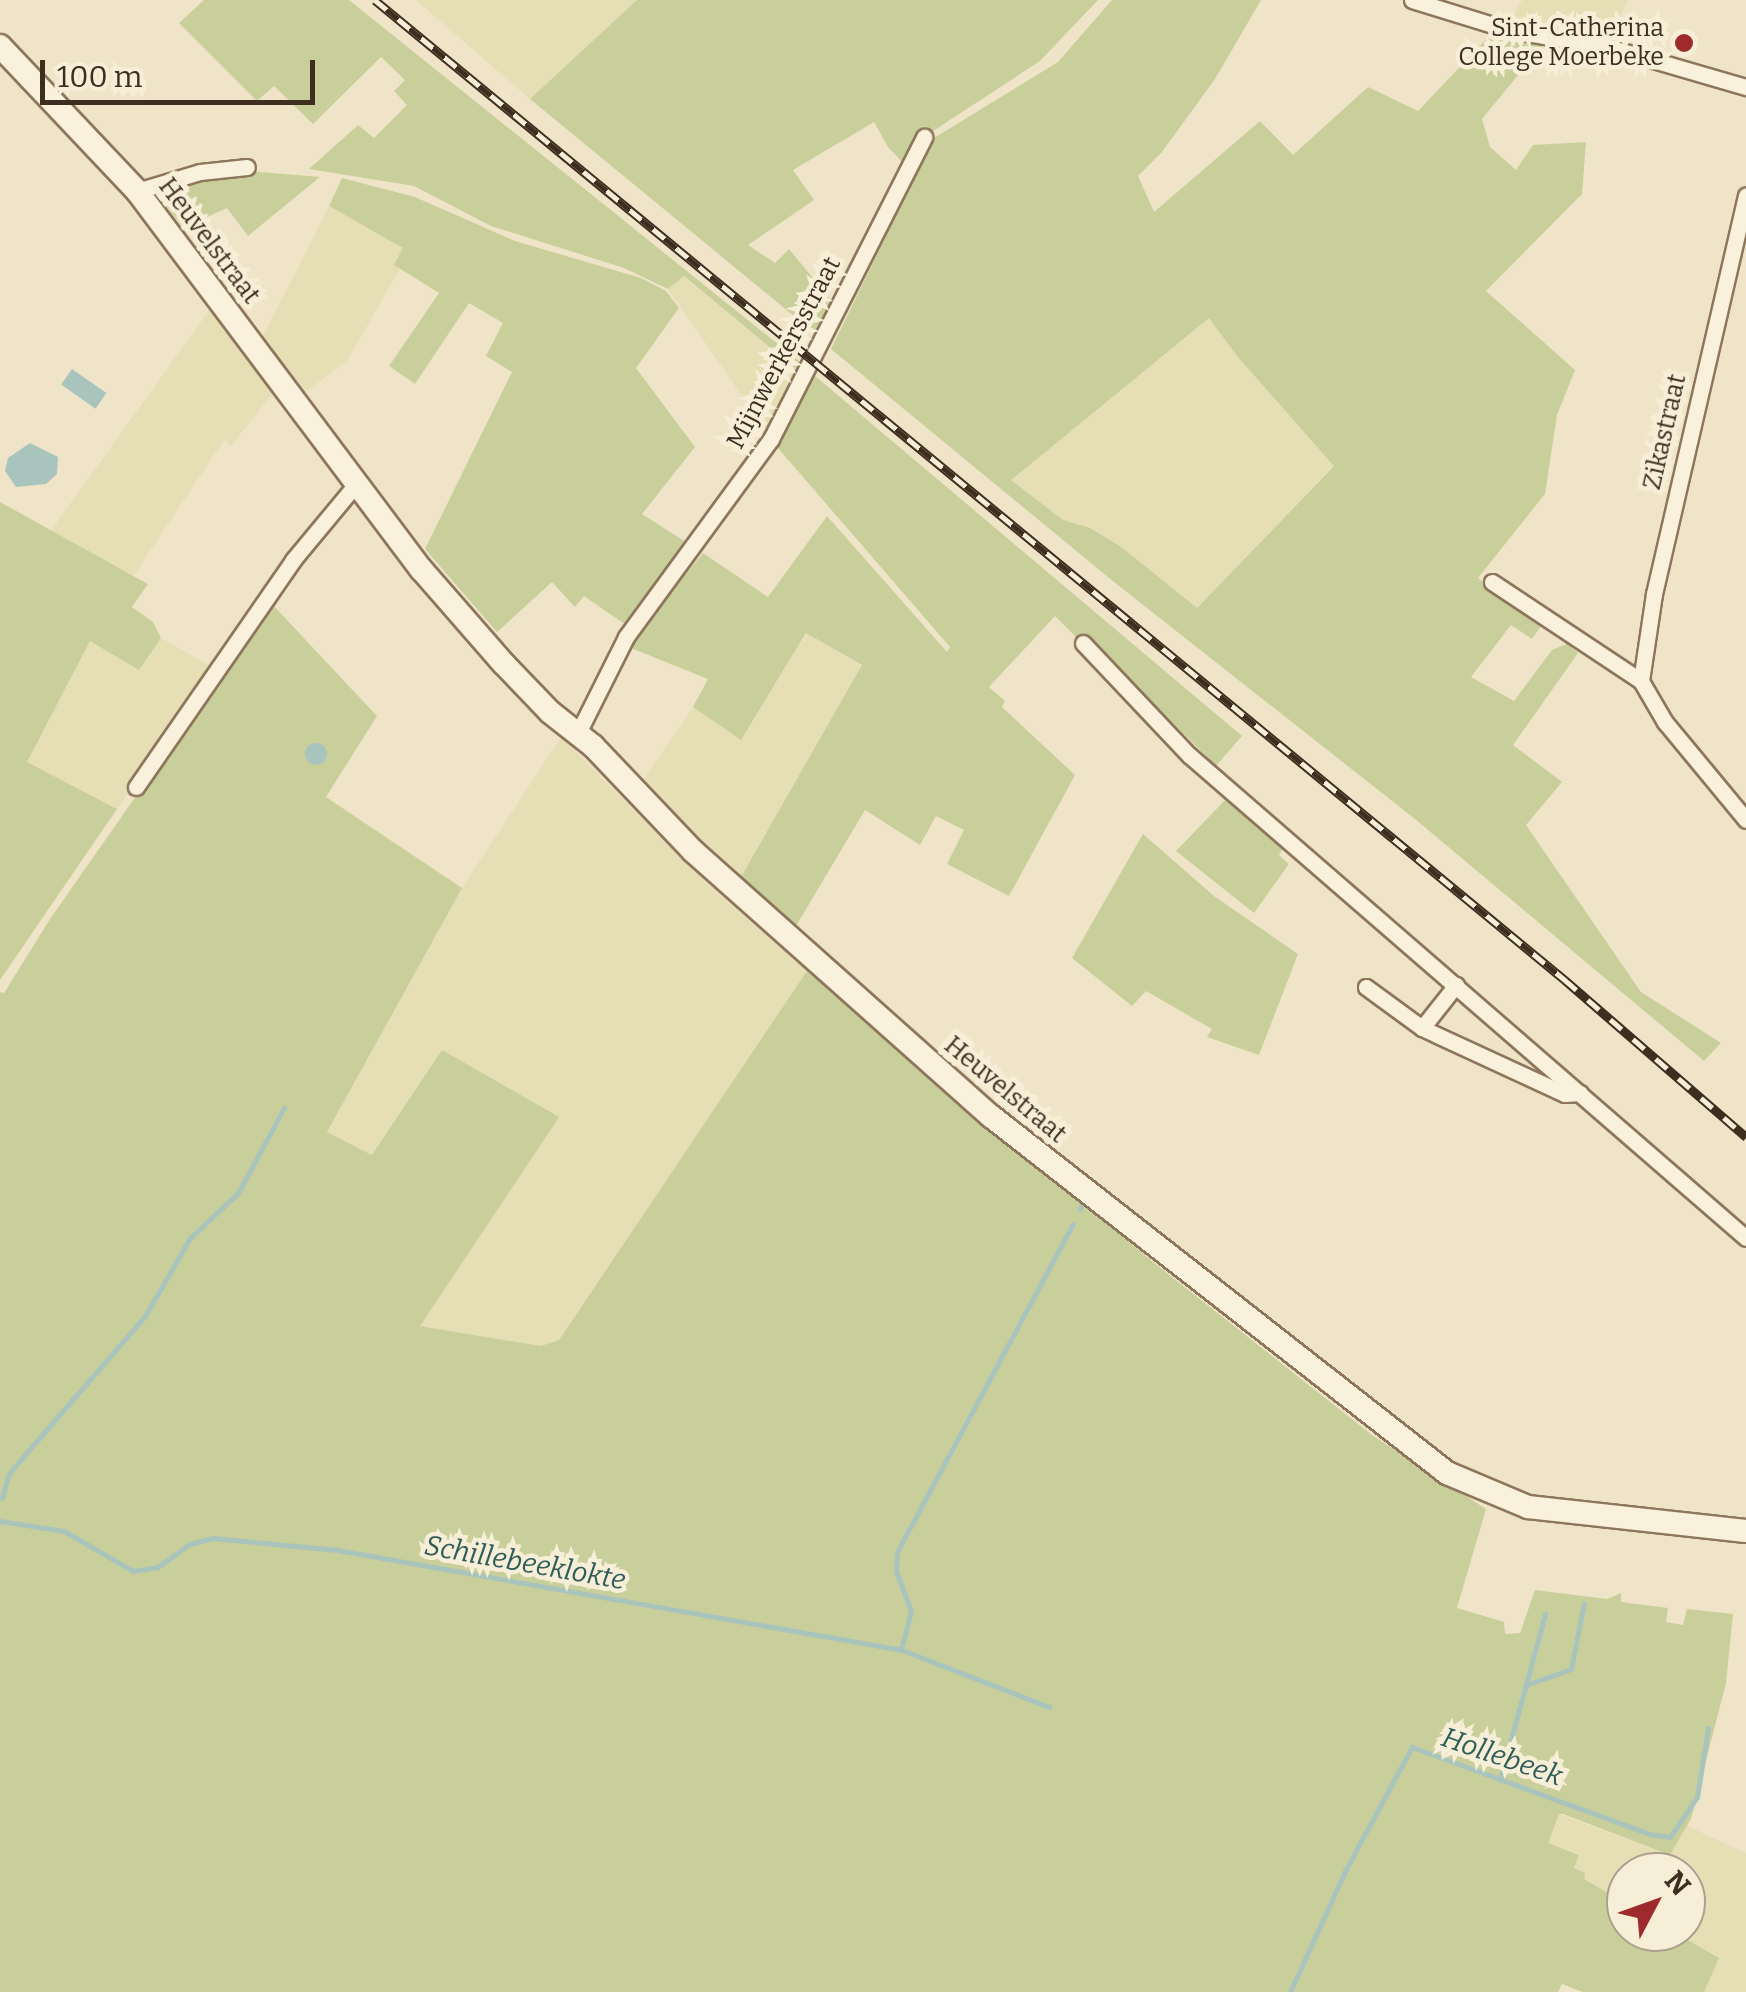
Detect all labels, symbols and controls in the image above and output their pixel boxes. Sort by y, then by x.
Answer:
place label: Sint-Catherina College Moerbeke [1458,14,1664,73]
marker: Sint-Catherina College Moerbeke [1673,32,1695,54]
scale bar [45,40,320,102]
text: 100 m [57,59,142,95]
street label: Heuvelstraat [152,172,266,310]
street label: Mijnwerkersstraat [721,252,847,454]
street label: Zikastraat [1637,371,1693,493]
street label: Heuvelstraat [938,1030,1072,1150]
water label: Schillebeeklokte [422,1529,628,1597]
water label: Hollebeek [1437,1721,1567,1793]
north arrow [1606,1852,1706,1952]
text: N [1658,1864,1697,1902]

